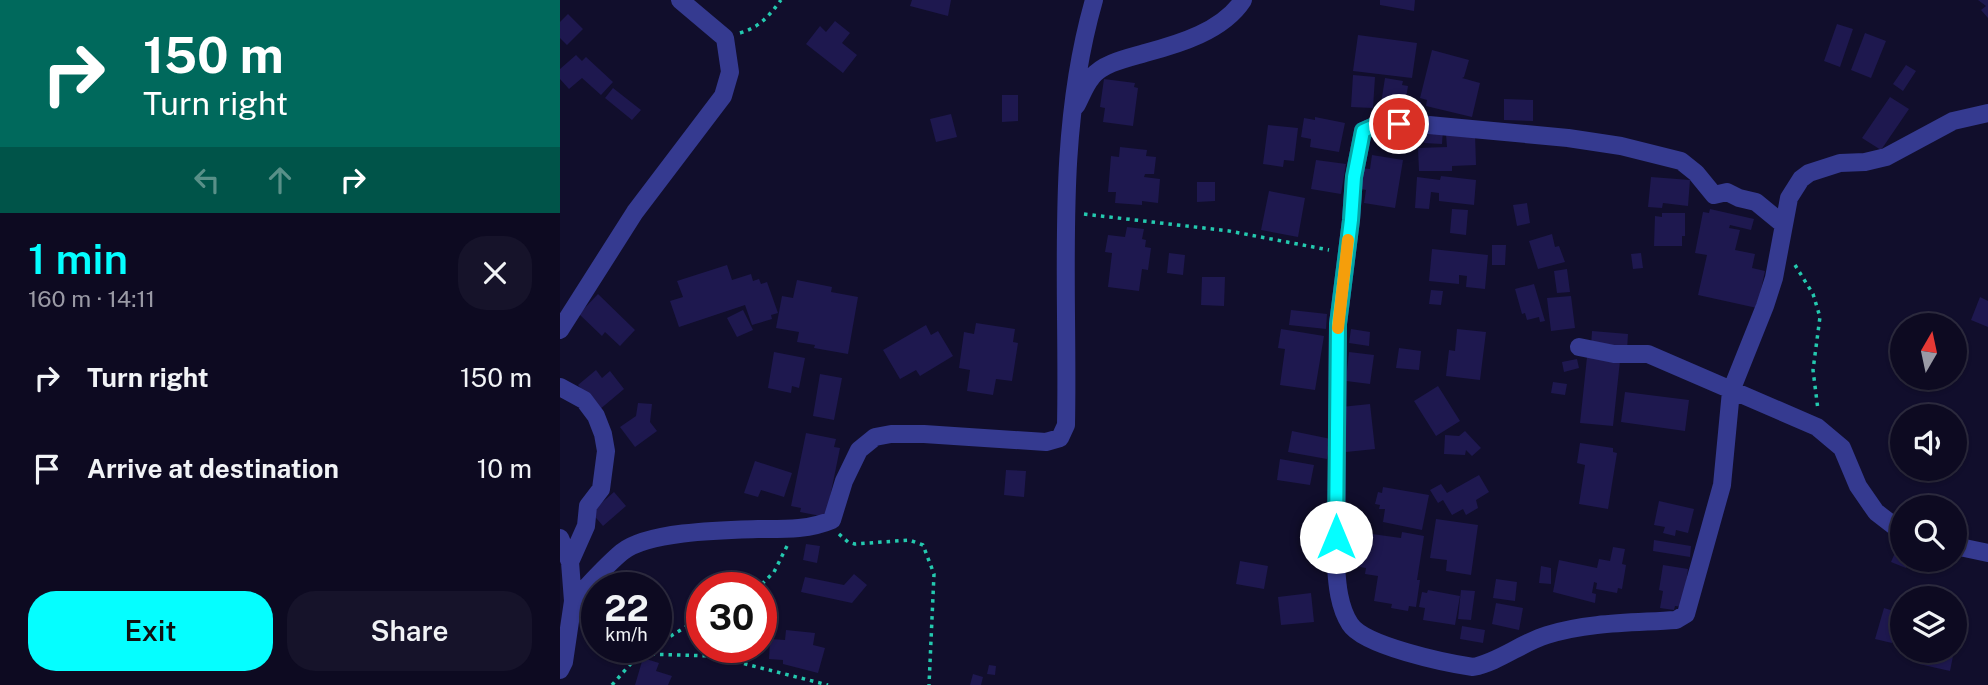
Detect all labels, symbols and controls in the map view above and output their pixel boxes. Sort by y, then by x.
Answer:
text: 150 m [143,26,284,84]
icon: right [28,28,119,119]
text: Turn right [143,85,288,122]
pin [1369,94,1429,154]
icon: arrive [1380,105,1418,143]
icon: left [188,161,226,199]
icon: ahead [261,161,299,199]
icon: right [334,161,372,199]
text: 1 min [28,234,128,283]
button: close [458,236,532,310]
text: 160 m · 14:11 [28,285,155,312]
north arrow [1890,313,1967,390]
map controls [1890,313,1967,663]
icon: right [28,359,66,397]
text: Turn right [87,362,209,393]
text: 150 m [460,362,532,393]
button: sound [1890,404,1967,481]
icon: arrive [28,450,66,488]
text: Arrive at destination [87,453,339,484]
text: 10 m [477,453,532,484]
button: search [1890,495,1967,572]
position arrow [1299,500,1373,574]
speed limit sign: 30 [686,572,777,663]
button: layers [1890,586,1967,663]
text: 22 [604,588,649,629]
button: Exit [28,591,273,671]
button: Share [287,591,532,671]
text: km/h [605,624,648,645]

